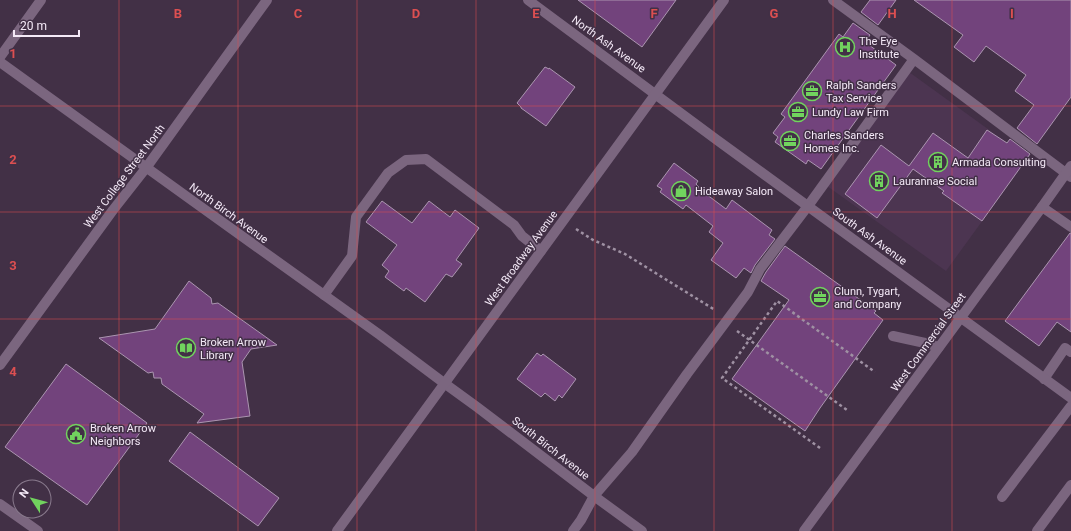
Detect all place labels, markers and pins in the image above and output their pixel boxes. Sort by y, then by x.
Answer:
place label: The Eye Institute [859,35,899,61]
hospital icon: The Eye Institute [834,36,856,58]
place label: Ralph Sanders Tax Service [826,79,897,105]
office icon: Ralph Sanders Tax Service [801,80,823,102]
office icon: Lundy Law Firm [787,101,809,123]
place label: Lundy Law Firm [812,106,889,119]
place label: Charles Sanders Homes Inc. [804,129,884,155]
office icon: Charles Sanders Homes Inc. [779,130,801,152]
building icon: Armada Consulting [927,151,949,173]
place label: Armada Consulting [952,156,1046,169]
building icon: Laurannae Social [868,170,890,192]
place label: Laurannae Social [893,175,977,188]
shop icon: Hideaway Salon [670,180,692,202]
place label: Hideaway Salon [695,185,773,198]
place label: Clunn, Tygart, and Company [834,285,902,311]
office icon: Clunn, Tygart, and Company [809,286,831,308]
place label: Broken Arrow Library [200,336,267,362]
library icon: Broken Arrow Library [175,337,197,359]
place label: Broken Arrow Neighbors [90,422,157,448]
public building icon: Broken Arrow Neighbors [65,423,87,445]

